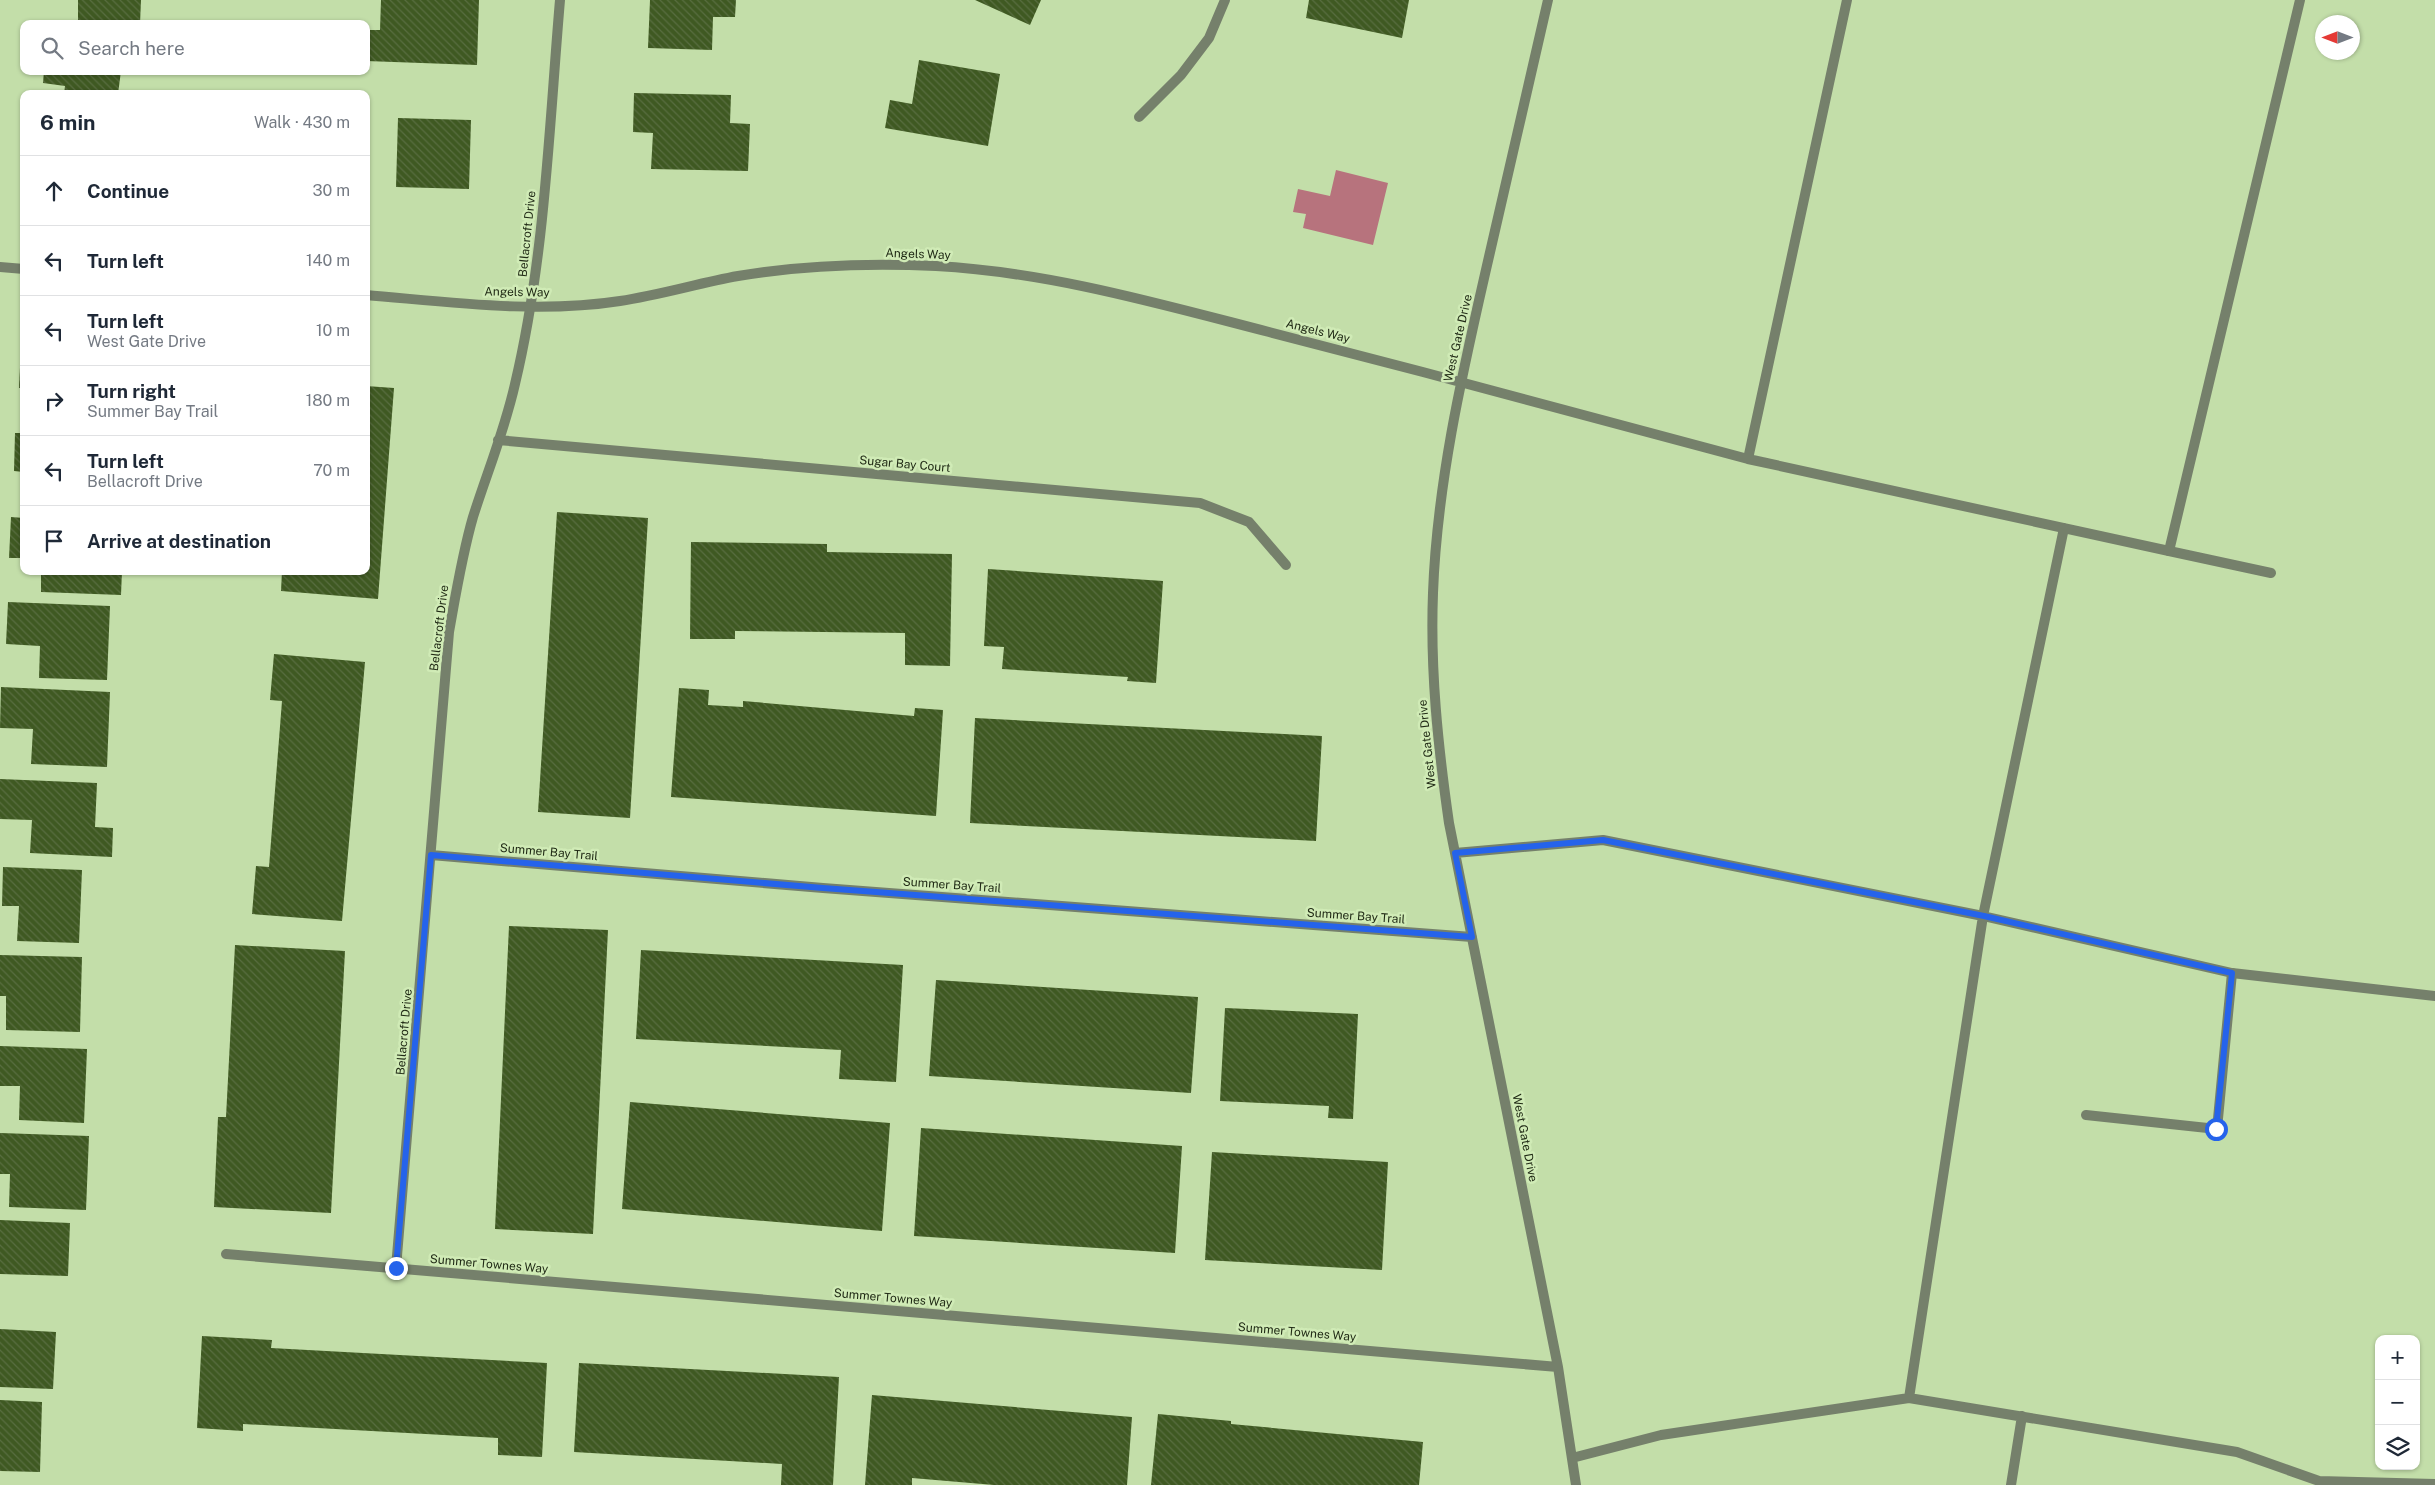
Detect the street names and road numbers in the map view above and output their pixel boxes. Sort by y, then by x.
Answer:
street label: Bellacroft Drive [516,190,539,278]
street label: Angels Way [885,246,952,262]
street label: Angels Way [484,284,550,300]
street label: West Gate Drive [1441,293,1475,383]
street label: Angels Way [1285,316,1352,346]
street label: Sugar Bay Court [859,453,952,475]
street label: Bellacroft Drive [427,584,451,672]
street label: West Gate Drive [1415,699,1439,789]
street label: Summer Bay Trail [499,841,599,863]
street label: Summer Bay Trail [902,875,1002,895]
street label: Summer Bay Trail [1306,906,1406,926]
street label: Bellacroft Drive [393,988,415,1076]
street label: West Gate Drive [1510,1093,1540,1183]
street label: Summer Townes Way [429,1252,549,1276]
street label: Summer Townes Way [833,1286,953,1310]
street label: Summer Townes Way [1237,1320,1357,1344]

